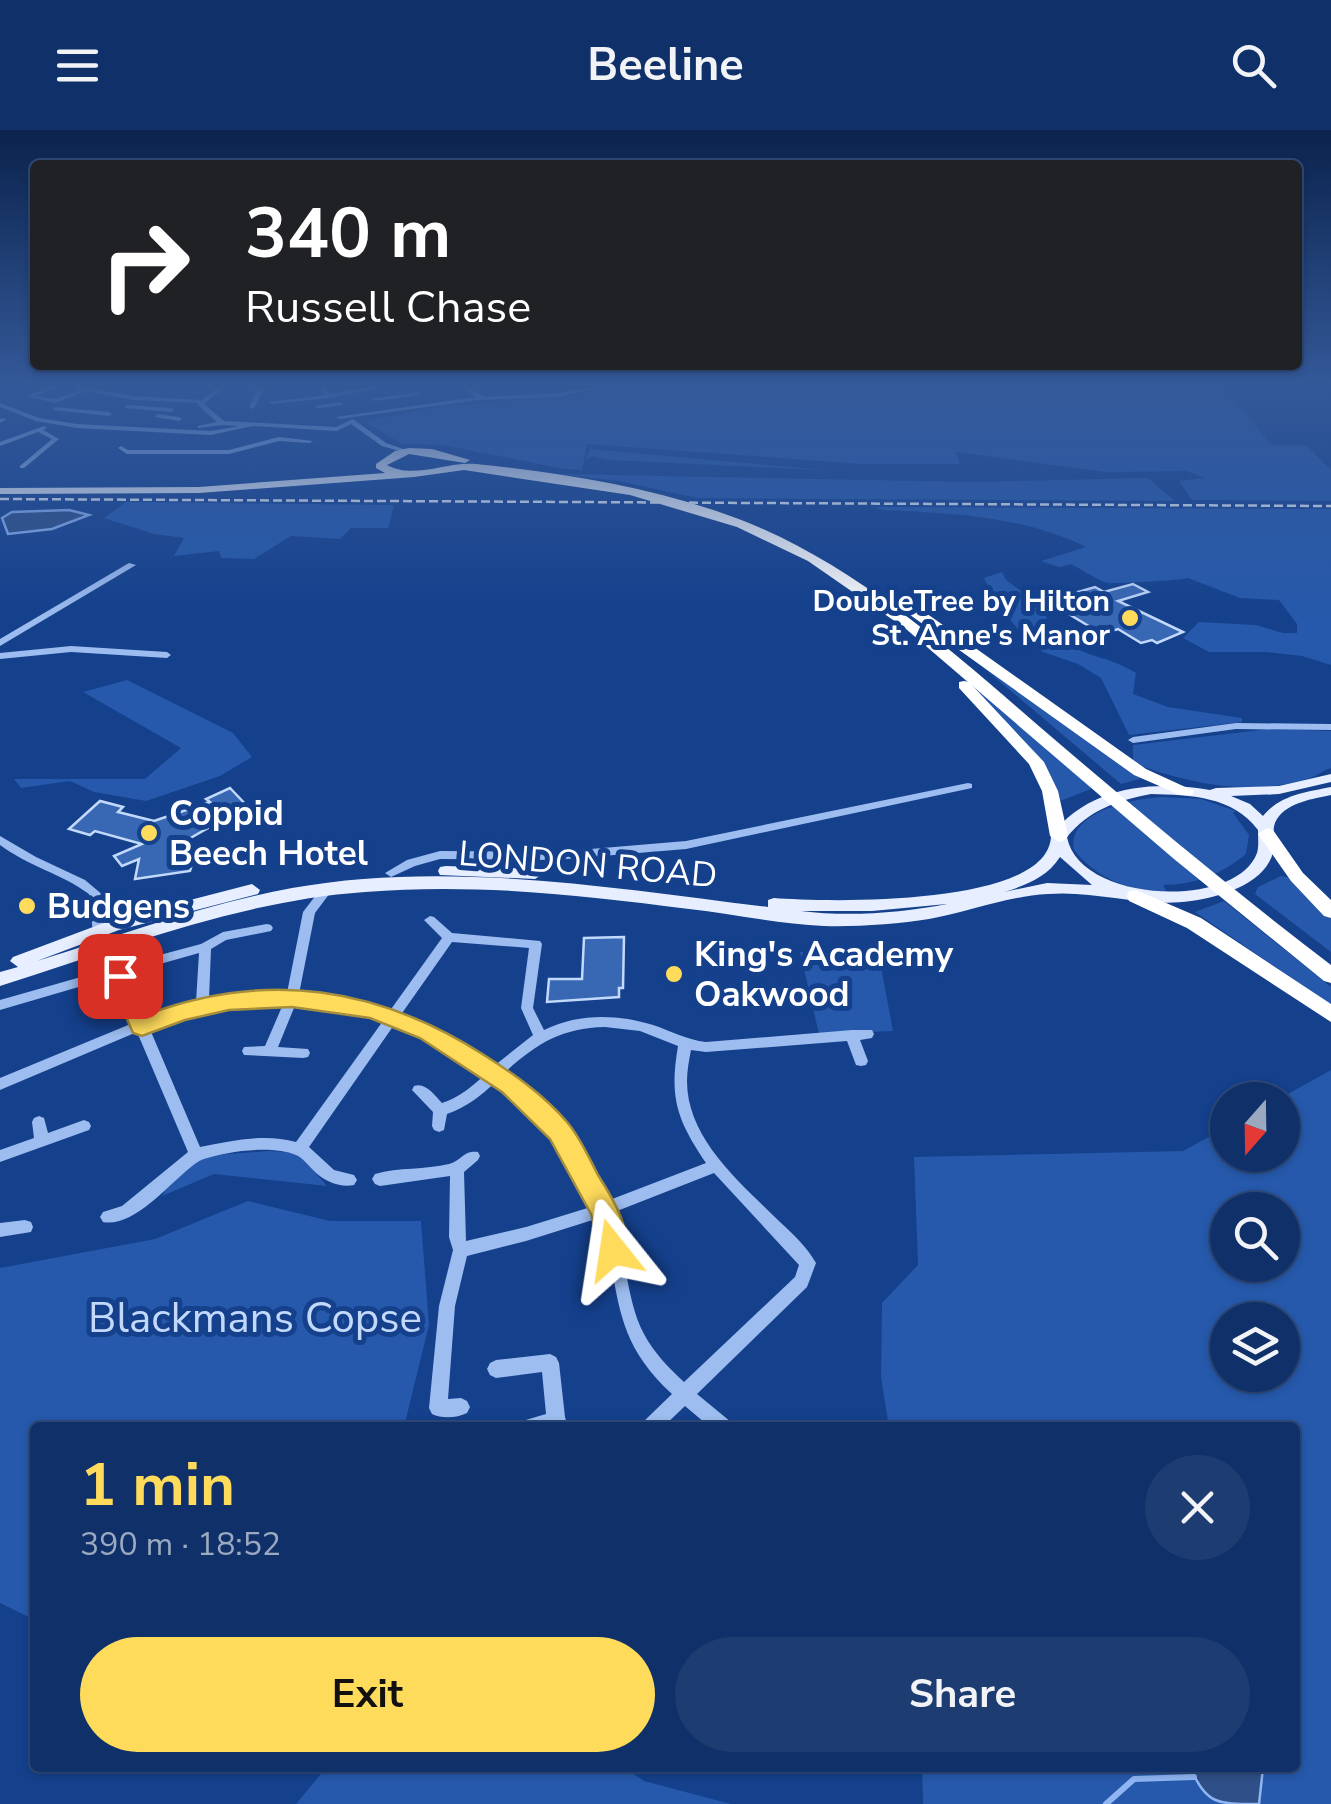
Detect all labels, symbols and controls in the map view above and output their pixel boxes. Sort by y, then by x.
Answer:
text: Beeline [587,35,744,96]
icon: menu [50,38,105,93]
icon: search [1226,38,1281,93]
text: 340 m [245,186,451,282]
icon: right [80,200,210,330]
text: Russell Chase [245,277,531,338]
place label: DoubleTree by Hilton St. Anne's Manor [813,581,1110,656]
marker: DoubleTree by Hilton St. Anne's Manor [1119,607,1141,629]
place label: Coppid Beech Hotel [169,790,368,877]
marker: Coppid Beech Hotel [138,822,160,844]
street label: LONDON ROAD [457,830,719,899]
place label: Budgens [47,883,190,930]
marker: Budgens [16,895,38,917]
place label: King's Academy Oakwood [694,931,954,1018]
pin [78,934,163,1019]
icon: arrive [93,949,148,1004]
marker: King's Academy Oakwood [663,963,685,985]
north arrow [1210,1082,1300,1172]
map controls [1210,1082,1300,1392]
button: search [1210,1192,1300,1282]
position arrow [561,1198,665,1302]
park label: Blackmans Copse [88,1290,422,1347]
button: layers [1210,1302,1300,1392]
text: 1 min [80,1444,235,1526]
button: close [1145,1455,1250,1560]
text: 390 m · 18:52 [80,1523,281,1566]
button: Exit [80,1637,655,1752]
button: Share [675,1637,1250,1752]

